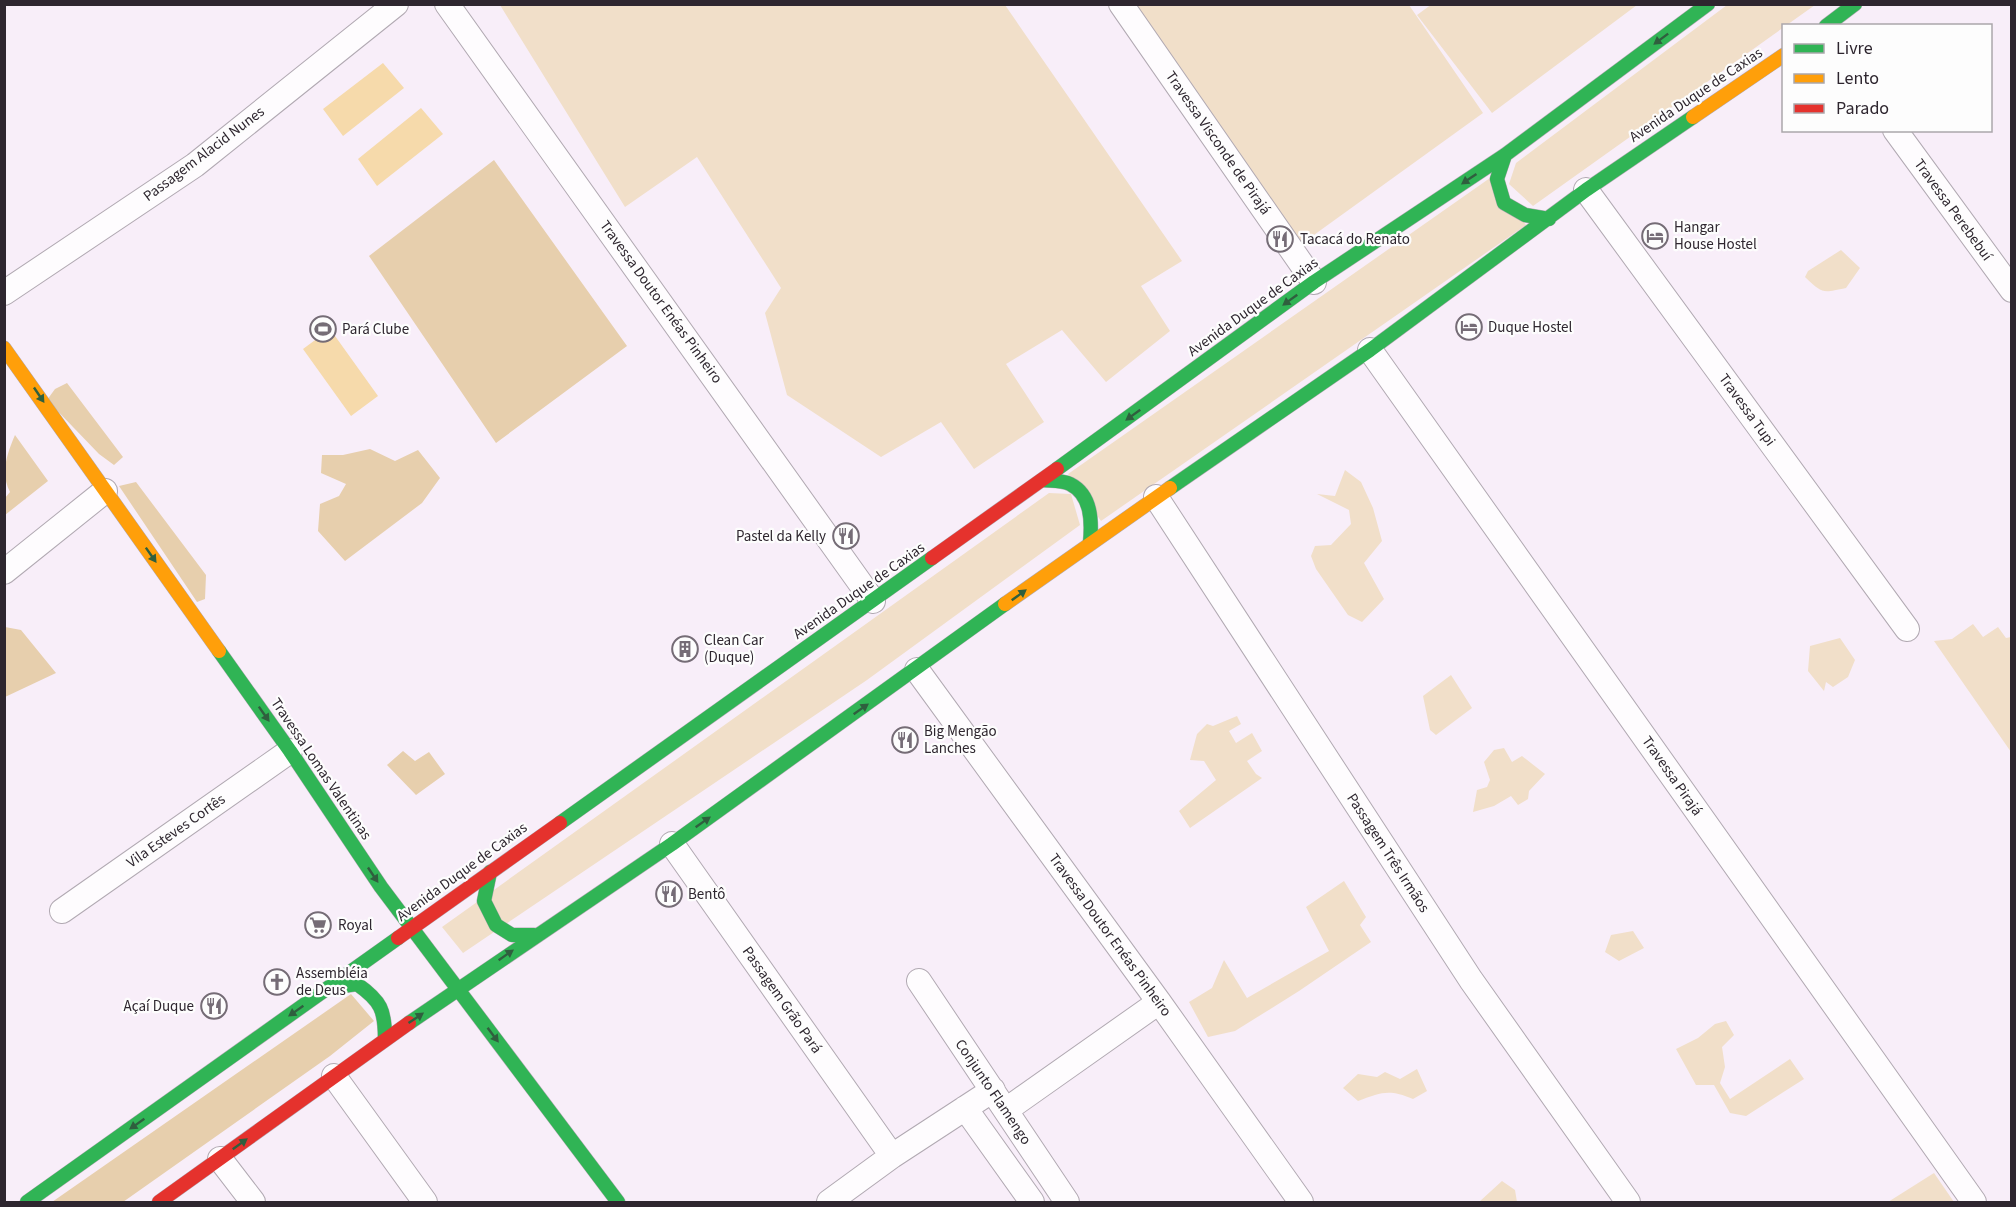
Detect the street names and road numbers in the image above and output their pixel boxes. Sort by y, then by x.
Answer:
street label: Avenida Duque de Caxias [1625,42,1767,148]
street label: Travessa Visconde de Pirajá [1160,67,1276,219]
street label: Passagem Alacid Nunes [139,101,269,207]
street label: Travessa Perebebuí [1909,155,1998,266]
street label: Travessa Doutor Enéas Pinheiro [595,216,727,388]
street label: Avenida Duque de Caxias [1183,252,1323,362]
street label: Travessa Tupi [1714,370,1780,450]
street label: Avenida Duque de Caxias [789,537,929,645]
street label: Travessa Lomas Valentinas [266,694,376,844]
street label: Travessa Pirajá [1637,732,1707,820]
street label: Vila Esteves Cortês [122,789,230,873]
street label: Passagem Três Irmãos [1341,789,1435,917]
street label: Avenida Duque de Caxias [392,817,532,927]
street label: Travessa Doutor Enéas Pinheiro [1044,849,1176,1021]
street label: Passagem Grão Pará [737,942,827,1058]
street label: Conjunto Flamengo [950,1035,1036,1149]

